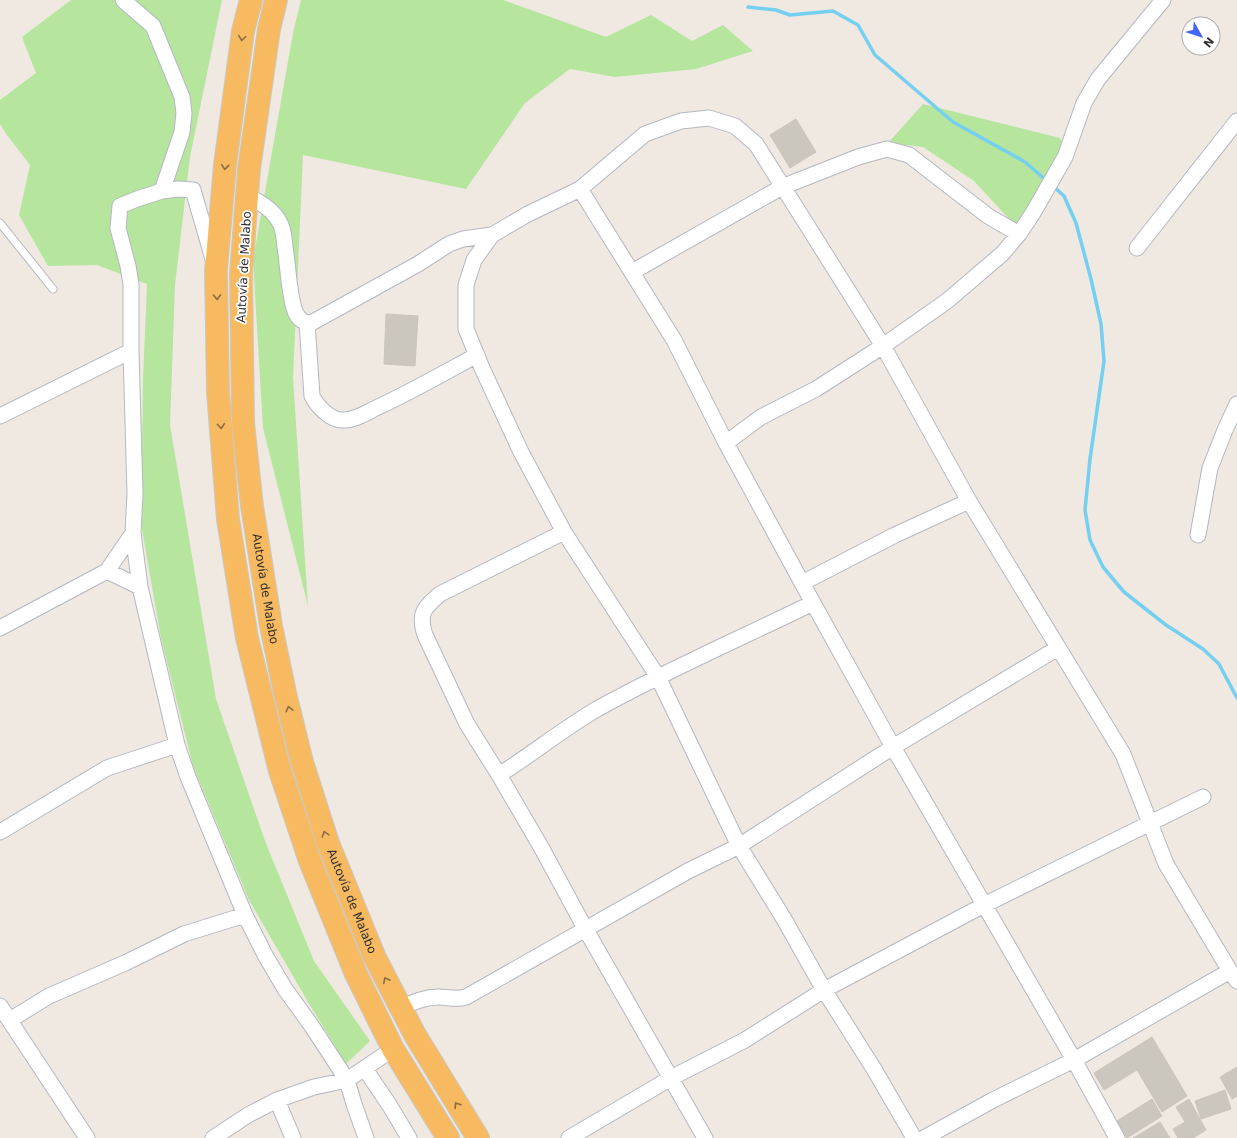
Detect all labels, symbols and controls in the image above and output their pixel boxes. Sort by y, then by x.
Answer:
north arrow [1181,16,1221,56]
text: N [1200,34,1216,50]
one-way arrow [238,35,247,41]
one-way arrow [220,164,229,170]
street label: Autovía de Malabo [234,211,254,323]
one-way arrow [213,294,221,300]
one-way arrow [216,423,225,429]
street label: Autovía de Malabo [249,533,282,645]
one-way arrow [286,706,294,713]
one-way arrow [321,831,330,838]
street label: Autovía de Malabo [324,847,379,956]
one-way arrow [383,977,391,984]
one-way arrow [454,1102,462,1109]

